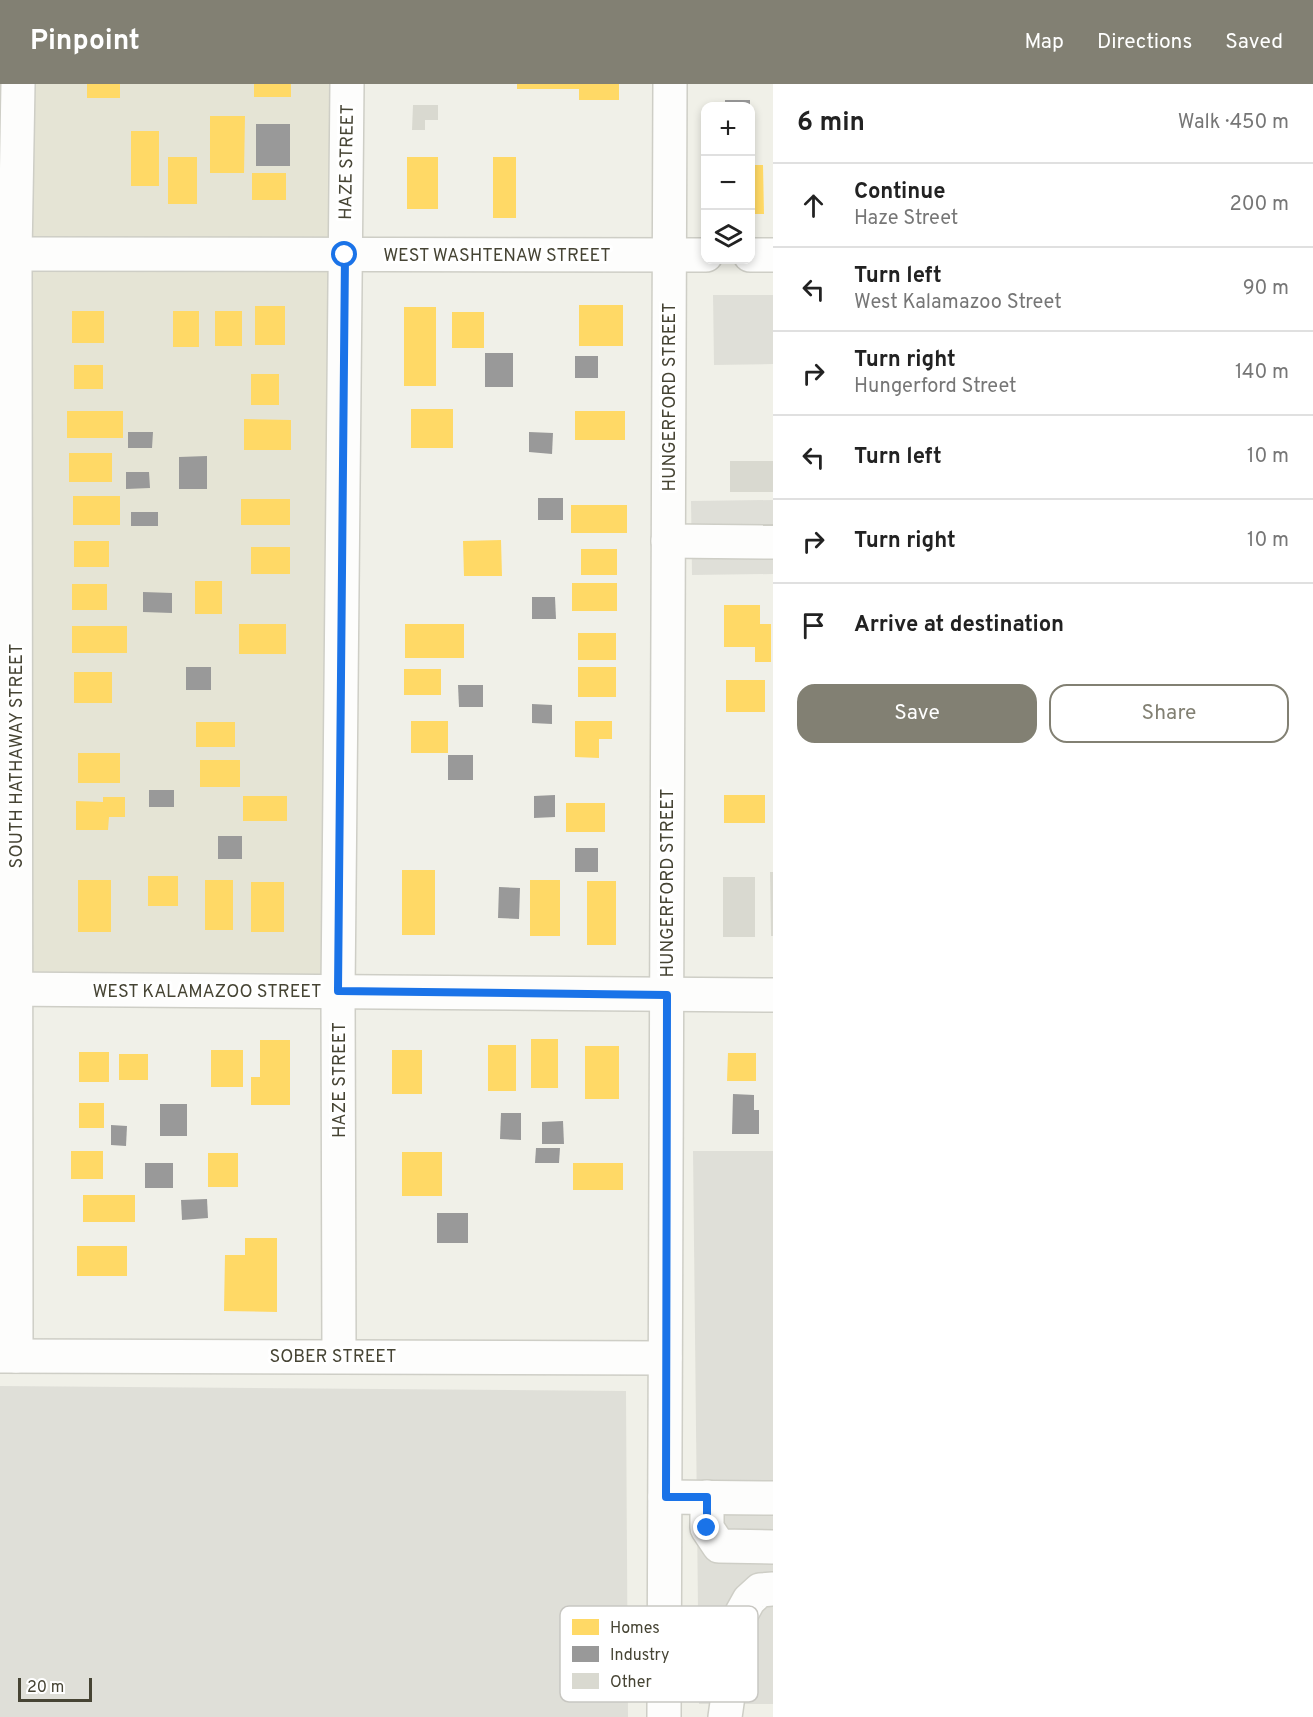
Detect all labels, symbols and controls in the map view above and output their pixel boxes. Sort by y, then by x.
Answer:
text: Pinpoint [30,24,140,60]
text: Map [1024,29,1064,56]
text: Directions [1097,29,1192,56]
text: Saved [1225,29,1283,56]
map controls [701,102,755,264]
button: + [701,102,755,156]
street label: HAZE STREET [335,104,360,220]
text: 6 min [797,107,865,140]
text: Walk · 450 m [1178,110,1289,136]
button: − [701,156,755,210]
text: Continue [854,179,945,206]
icon: ahead [797,189,830,222]
text: 200 m [1230,192,1289,218]
text: Haze Street [854,206,958,232]
button: layers [701,210,755,264]
route start [331,241,357,267]
street label: WEST WASHTENAW STREET [383,245,611,268]
text: Turn left [854,263,942,290]
icon: left [797,273,830,306]
text: 90 m [1243,276,1289,302]
text: West Kalamazoo Street [854,290,1062,316]
street label: HUNGERFORD STREET [659,302,682,492]
text: Turn right [854,347,956,374]
icon: right [797,357,830,390]
text: 140 m [1235,360,1289,386]
text: Hungerford Street [854,374,1017,400]
icon: left [797,441,830,474]
text: Turn left [854,444,942,471]
text: 10 m [1247,444,1289,470]
icon: right [797,525,830,558]
text: Turn right [854,528,956,555]
text: 10 m [1247,528,1289,554]
icon: arrive [797,609,830,642]
text: Arrive at destination [854,612,1064,639]
street label: SOUTH HATHAWAY STREET [6,644,29,868]
button: Save [797,684,1037,743]
button: Share [1049,684,1289,743]
street label: HUNGERFORD STREET [657,788,680,978]
street label: WEST KALAMAZOO STREET [92,981,322,1004]
street label: HAZE STREET [329,1022,352,1138]
street label: SOBER STREET [269,1346,397,1369]
route end [693,1514,719,1540]
legend [560,1606,758,1702]
text: Homes [610,1619,660,1639]
text: Industry [610,1646,669,1666]
text: Other [610,1673,652,1693]
scale bar [18,1675,92,1702]
text: 20 m [27,1678,64,1698]

